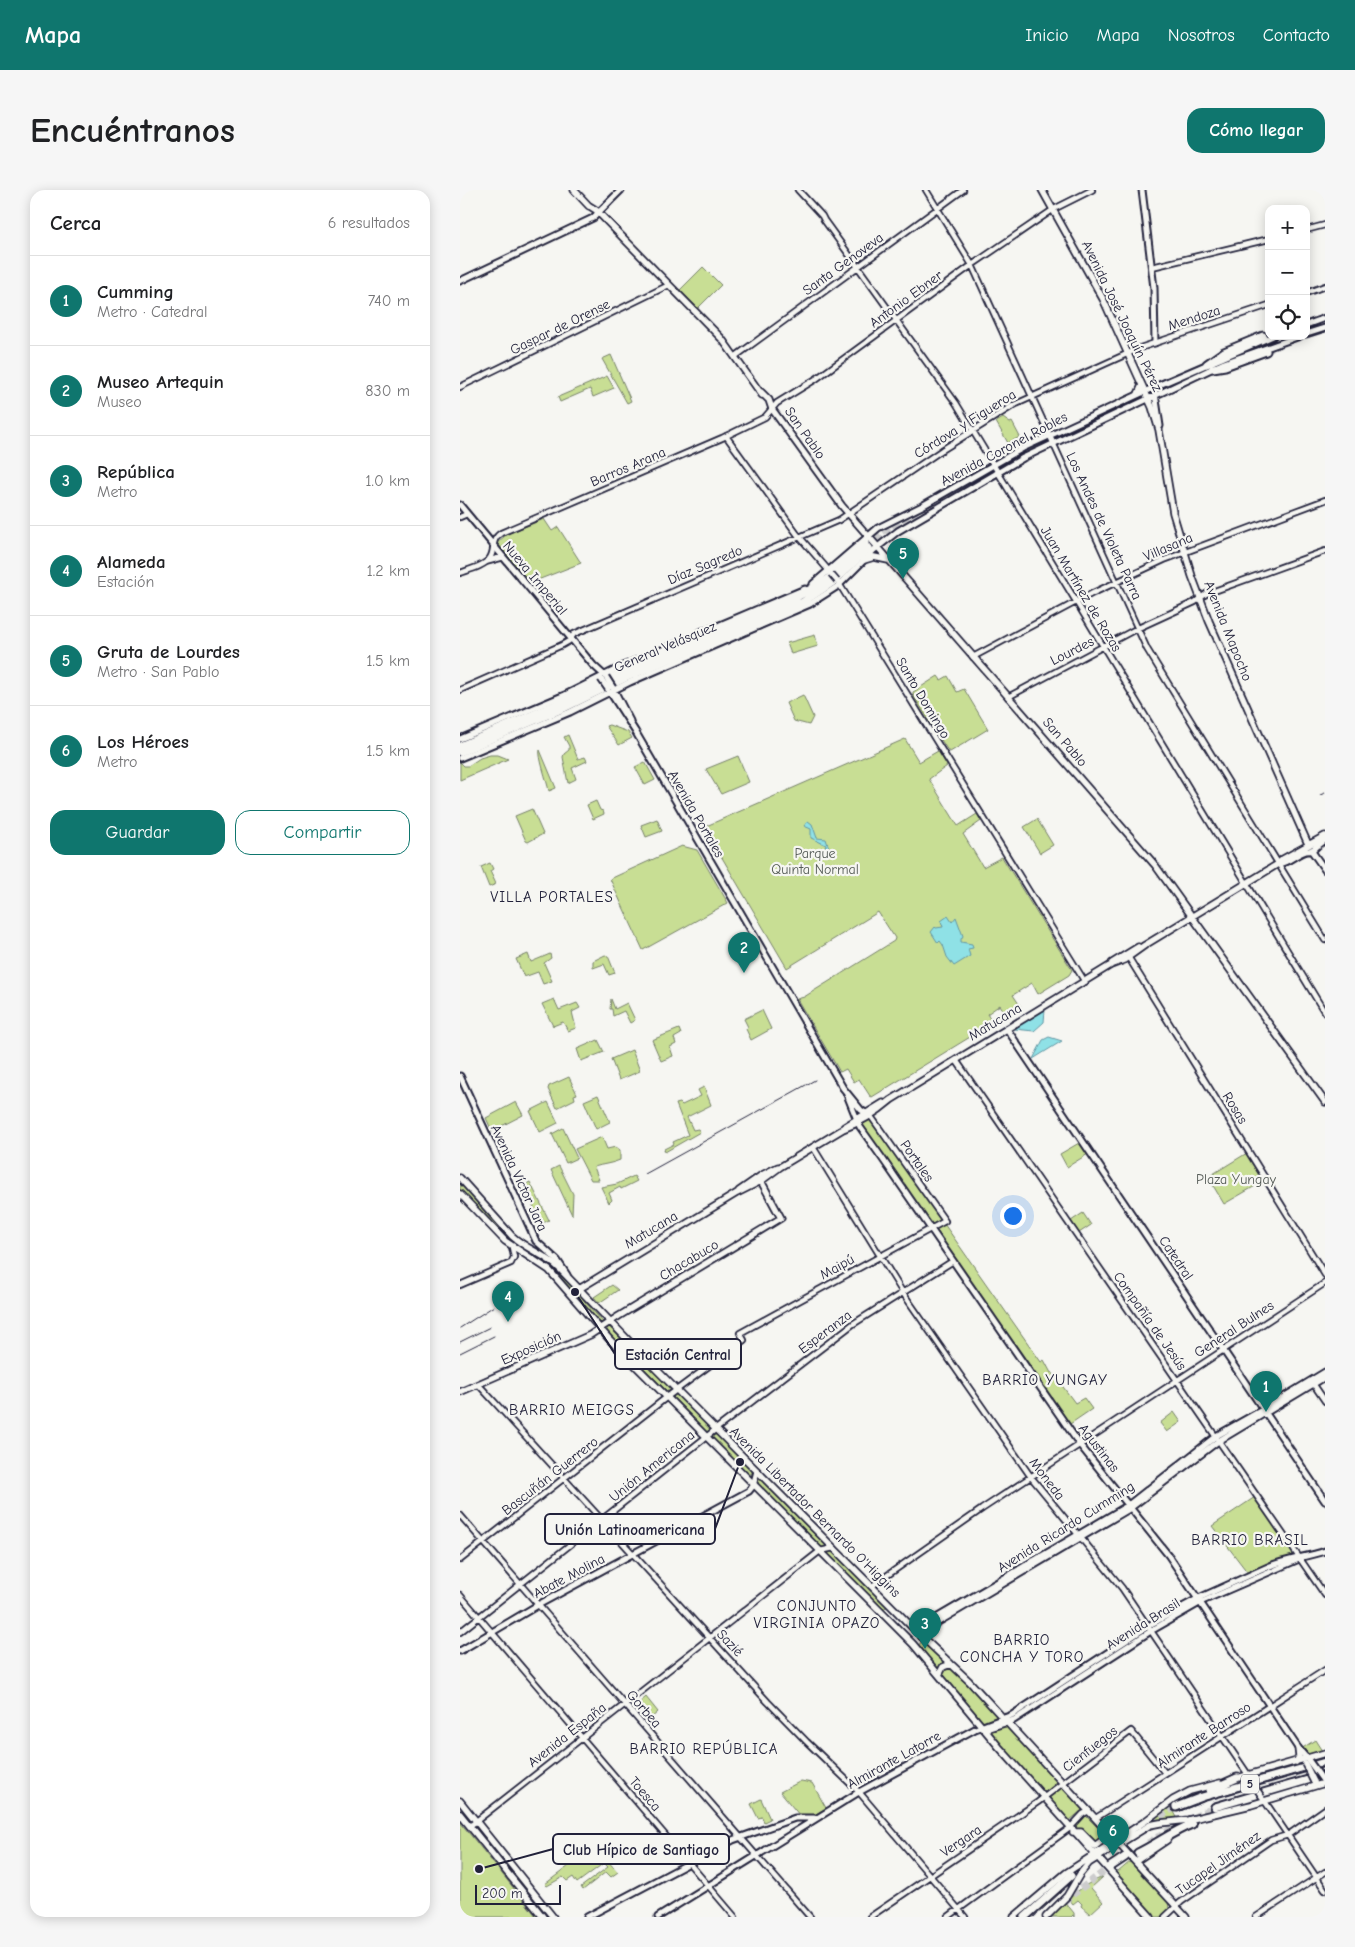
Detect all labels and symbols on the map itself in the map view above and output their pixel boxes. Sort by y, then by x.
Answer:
street label: Santa Genoveva [799,229,887,299]
street label: Avenida José Joaquín Pérez [1078,238,1166,394]
street label: Antonio Ebner [866,267,946,331]
street label: Gaspar de Orense [507,295,613,359]
street label: Mendoza [1166,302,1222,334]
street label: Córdova y Figueroa [911,386,1019,462]
street label: San Pablo [781,404,829,462]
street label: Avenida Coronel Robles [938,408,1070,490]
street label: Barros Arana [588,444,668,490]
street label: Los Andes de Violeta Parra [1062,450,1146,602]
street label: Juan Martínez de Rozas [1037,523,1125,655]
street label: Villasana [1141,529,1195,565]
street label: Nueva Imperial [499,538,571,618]
pin: 5 [887,538,919,579]
street label: Díaz Sagredo [665,542,745,588]
street label: Avenida Mapocho [1200,578,1256,684]
street label: General Velásquez [611,618,719,676]
street label: Lourdes [1047,633,1097,669]
street label: Santo Domingo [892,654,954,742]
street label: San Pablo [1039,714,1091,770]
street label: Avenida Portales [664,767,728,861]
park label: Parque Quinta Normal [771,845,859,878]
district label: VILLA PORTALES [490,888,614,906]
pin: 2 [728,932,760,973]
street label: Matucana [965,1000,1025,1044]
street label: Rosas [1219,1089,1251,1127]
street label: Avenida Víctor Jara [487,1122,551,1234]
street label: Portales [897,1137,938,1185]
park label: Plaza Yungay [1196,1171,1277,1188]
your location [1000,1203,1026,1229]
street label: Matucana [621,1208,681,1252]
street label: Catedral [1155,1233,1197,1283]
street label: Chacabuco [656,1236,722,1284]
street label: Maipú [817,1251,857,1283]
street label: Compañía de Jesús [1110,1268,1190,1374]
pin: 4 [492,1281,524,1322]
street label: General Bulnes [1191,1297,1277,1361]
street label: Esperanza [795,1307,855,1357]
street label: Exposición [498,1327,564,1369]
callout: Estación Central [615,1339,741,1369]
text: Estación Central [625,1346,731,1364]
district label: BARRIO YUNGAY [982,1371,1108,1389]
pin: 1 [1250,1371,1282,1412]
district label: BARRIO MEIGGS [509,1401,635,1419]
street label: Agustinas [1075,1420,1123,1476]
street label: Avenida Libertador Bernardo O'Higgins [726,1423,904,1601]
street label: Unión Americana [606,1426,698,1506]
street label: Bascuñán Guerrero [498,1433,602,1519]
street label: Moneda [1026,1454,1068,1504]
street label: Avenida Ricardo Cumming [994,1478,1138,1576]
callout: Unión Latinoamericana [545,1514,715,1544]
text: Unión Latinoamericana [555,1521,705,1539]
district label: BARRIO BRASIL [1191,1531,1309,1549]
street label: Abate Molina [530,1550,608,1602]
street label: Avenida Brasil [1103,1594,1183,1654]
district label: CONJUNTO VIRGINIA OPAZO [753,1597,881,1632]
pin: 3 [909,1608,941,1649]
street label: Sazié [713,1626,747,1660]
district label: BARRIO CONCHA Y TORO [960,1631,1084,1666]
street label: Gorbea [623,1687,665,1731]
street label: Almirante Barroso [1154,1698,1254,1772]
street label: Avenida España [524,1699,610,1771]
street label: Cienfuegos [1059,1722,1121,1776]
street label: Almirante Latorre [844,1727,944,1793]
district label: BARRIO REPÚBLICA [630,1739,778,1758]
street label: Toesca [625,1773,665,1815]
road number: 5 [1241,1775,1259,1794]
pin: 6 [1097,1815,1129,1856]
street label: Vergara [937,1821,985,1861]
street label: Tucapel Jiménez [1172,1827,1264,1899]
callout: Club Hípico de Santiago [553,1834,729,1864]
text: Club Hípico de Santiago [563,1841,719,1859]
scale bar [475,1882,561,1905]

